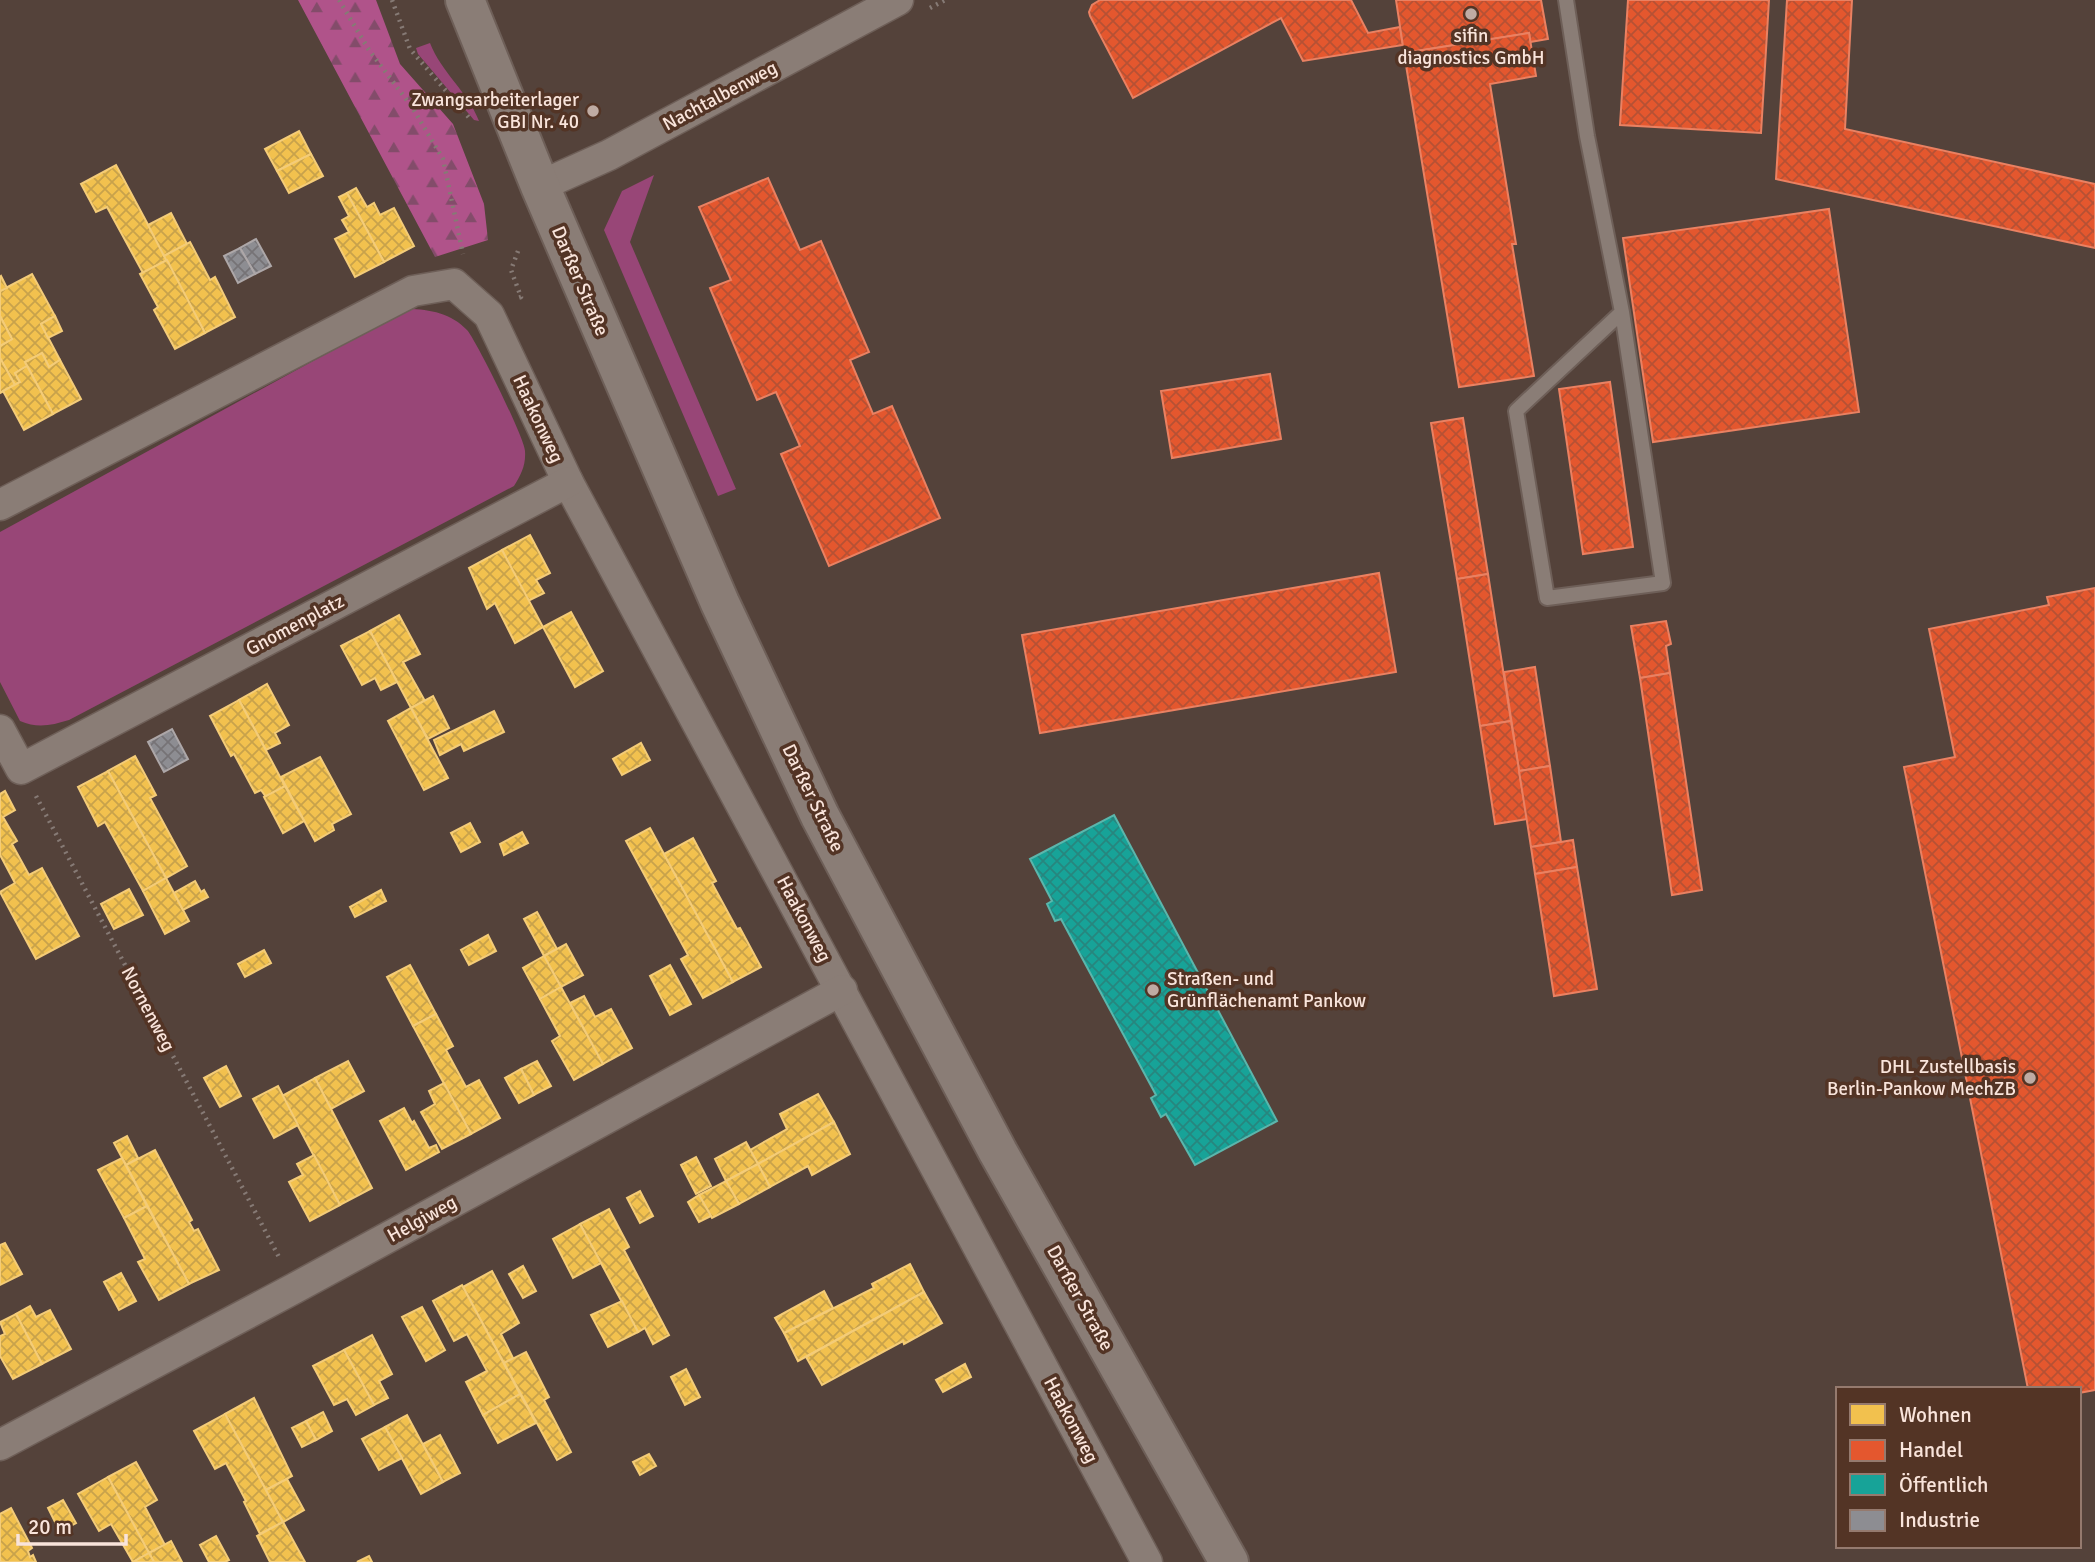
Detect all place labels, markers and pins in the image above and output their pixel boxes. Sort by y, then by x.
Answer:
marker: sifin diagnostics GmbH [1463,6,1479,22]
place label: sifin diagnostics GmbH [1398,24,1544,70]
place label: Zwangsarbeiterlager GBI Nr. 40 [411,88,579,134]
marker: Zwangsarbeiterlager GBI Nr. 40 [585,103,601,119]
place label: Straßen- und Grünflächenamt Pankow [1167,967,1366,1013]
marker: Straßen- und Grünflächenamt Pankow [1145,982,1161,998]
place label: DHL Zustellbasis Berlin-Pankow MechZB [1827,1055,2016,1101]
marker: DHL Zustellbasis Berlin-Pankow MechZB [2022,1070,2038,1086]

